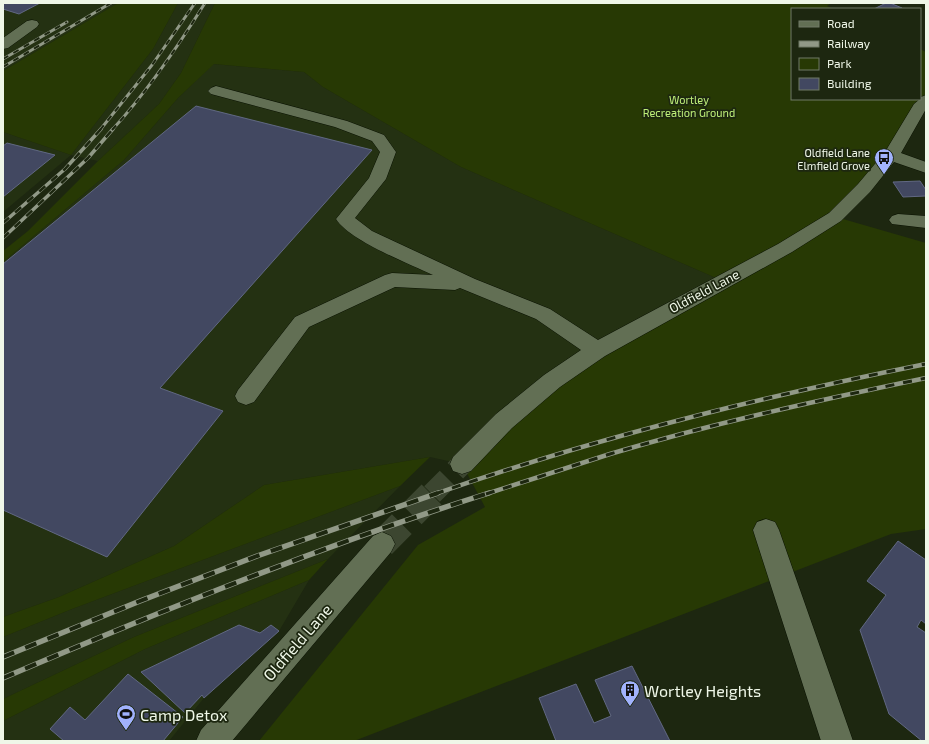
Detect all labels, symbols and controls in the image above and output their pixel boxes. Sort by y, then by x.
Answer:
legend [791,8,921,100]
text: Road [827,16,855,30]
text: Railway [827,36,871,50]
text: Park [827,56,852,70]
text: Building [827,76,872,90]
park label: Wortley Recreation Ground [643,93,735,119]
place label: Oldfield Lane Elmfield Grove [797,146,870,172]
bus stop icon: Oldfield Lane Elmfield Grove [873,147,895,175]
street label: Oldfield Lane [666,266,742,316]
street label: Oldfield Lane [259,600,335,684]
building icon: Wortley Heights [619,679,641,707]
place label: Wortley Heights [644,681,761,700]
sports icon: Camp Detox [115,703,137,731]
place label: Camp Detox [140,705,228,724]

